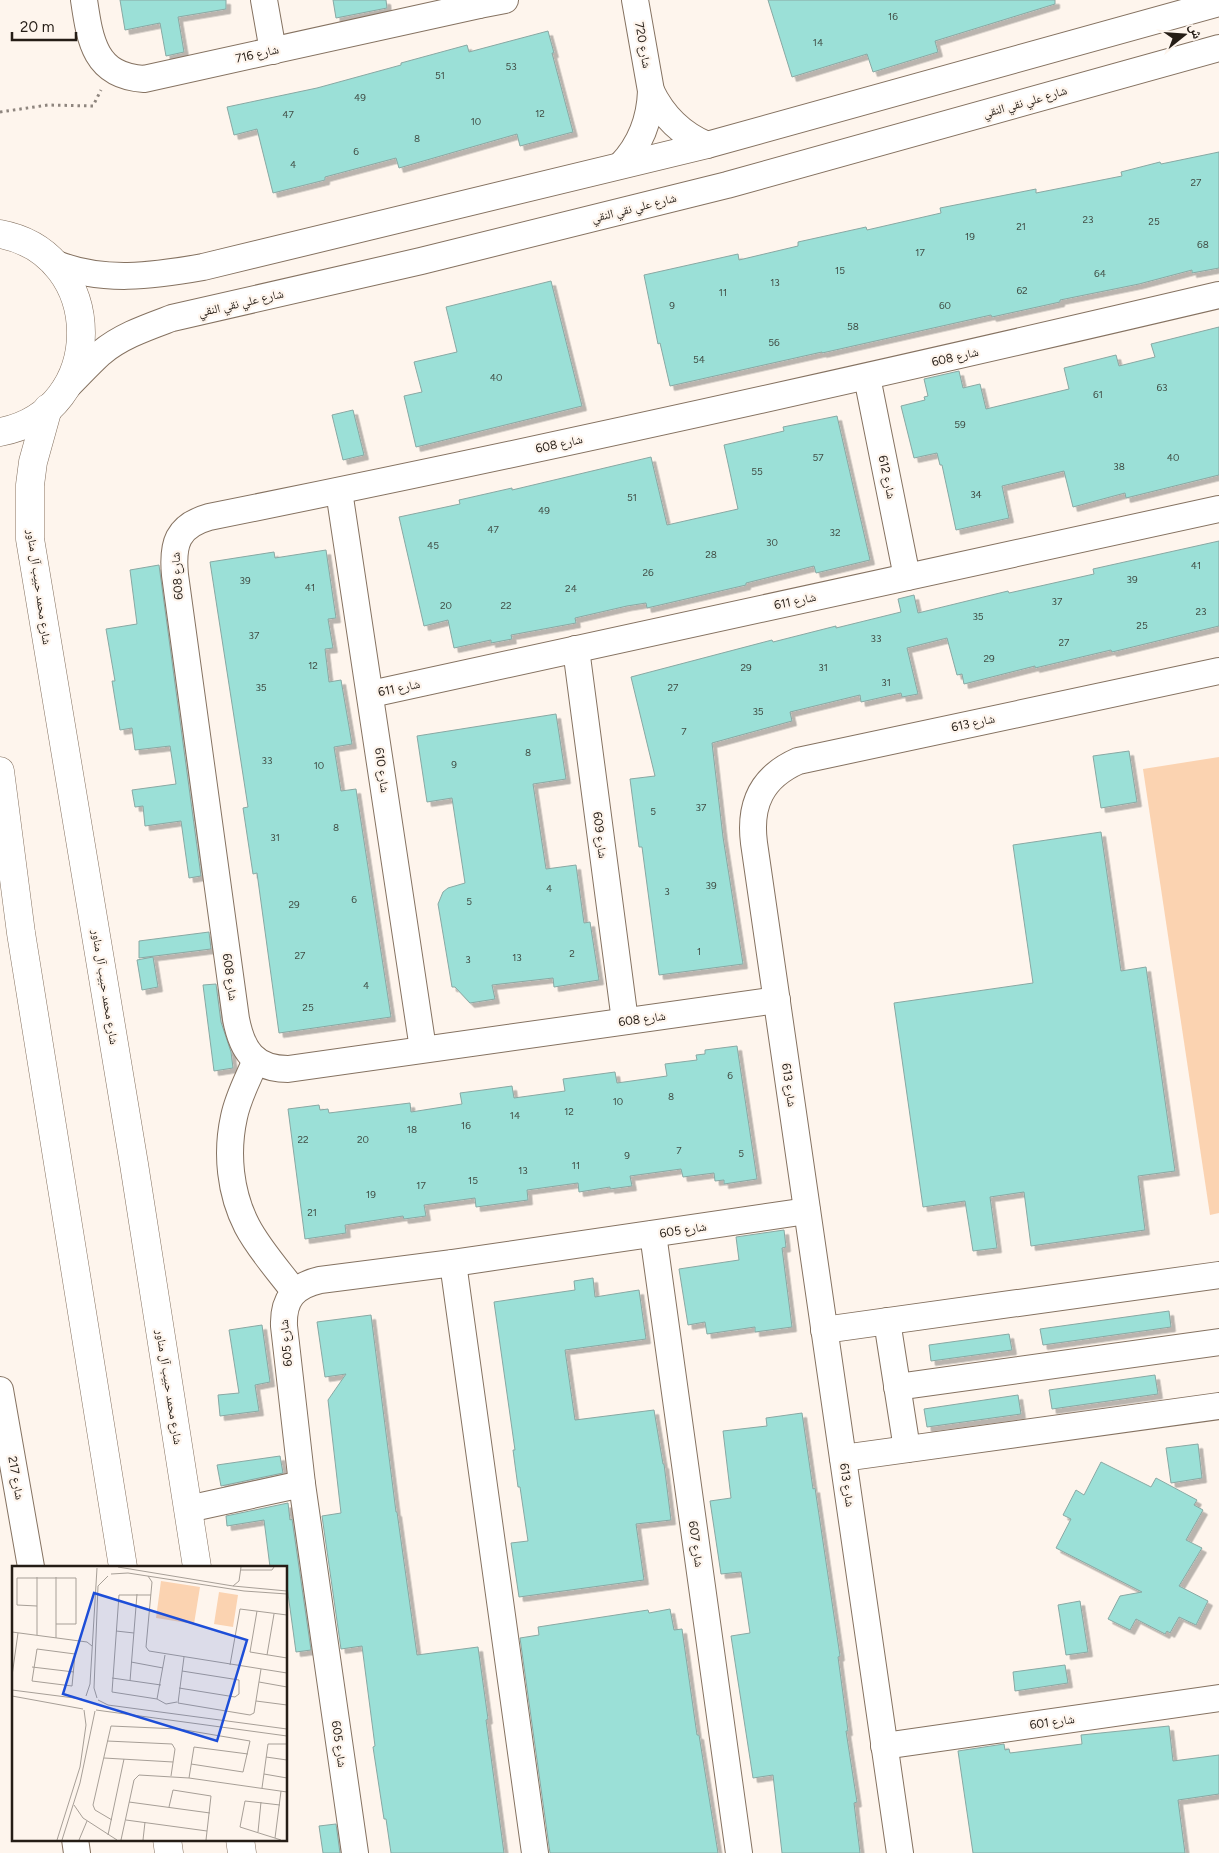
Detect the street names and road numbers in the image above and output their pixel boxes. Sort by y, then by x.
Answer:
street label: شارع 720 [631,21,654,69]
street label: شارع 716 [234,42,280,67]
street label: شارع علي نقي النقي [981,83,1070,124]
street label: شارع علي نقي النقي [590,191,679,228]
street label: شارع علي نقي النقي [197,286,286,323]
street label: شارع 608 [930,345,980,370]
street label: شارع 608 [534,432,584,457]
street label: شارع 612 [875,454,898,500]
street label: شارع محمد حبيب آل مناور [23,527,54,646]
street label: شارع 608 [168,552,187,600]
street label: شارع 611 [773,590,818,613]
street label: شارع 611 [377,677,422,700]
street label: شارع 613 [950,712,996,735]
street label: شارع 610 [371,747,392,794]
street label: شارع 609 [589,811,610,859]
street label: شارع محمد حبيب آل مناور [88,927,121,1046]
street label: شارع 608 [219,952,240,1002]
street label: شارع 608 [617,1009,667,1030]
street label: شارع 613 [778,1062,799,1108]
street label: شارع 605 [659,1219,708,1242]
street label: شارع 605 [277,1319,296,1367]
street label: شارع محمد حبيب آل مناور [152,1327,185,1446]
street label: شارع 217 [4,1455,27,1501]
street label: شارع 613 [836,1462,857,1508]
street label: شارع 607 [685,1520,706,1568]
street label: شارع 601 [1029,1712,1076,1733]
street label: شارع 605 [328,1720,349,1769]

